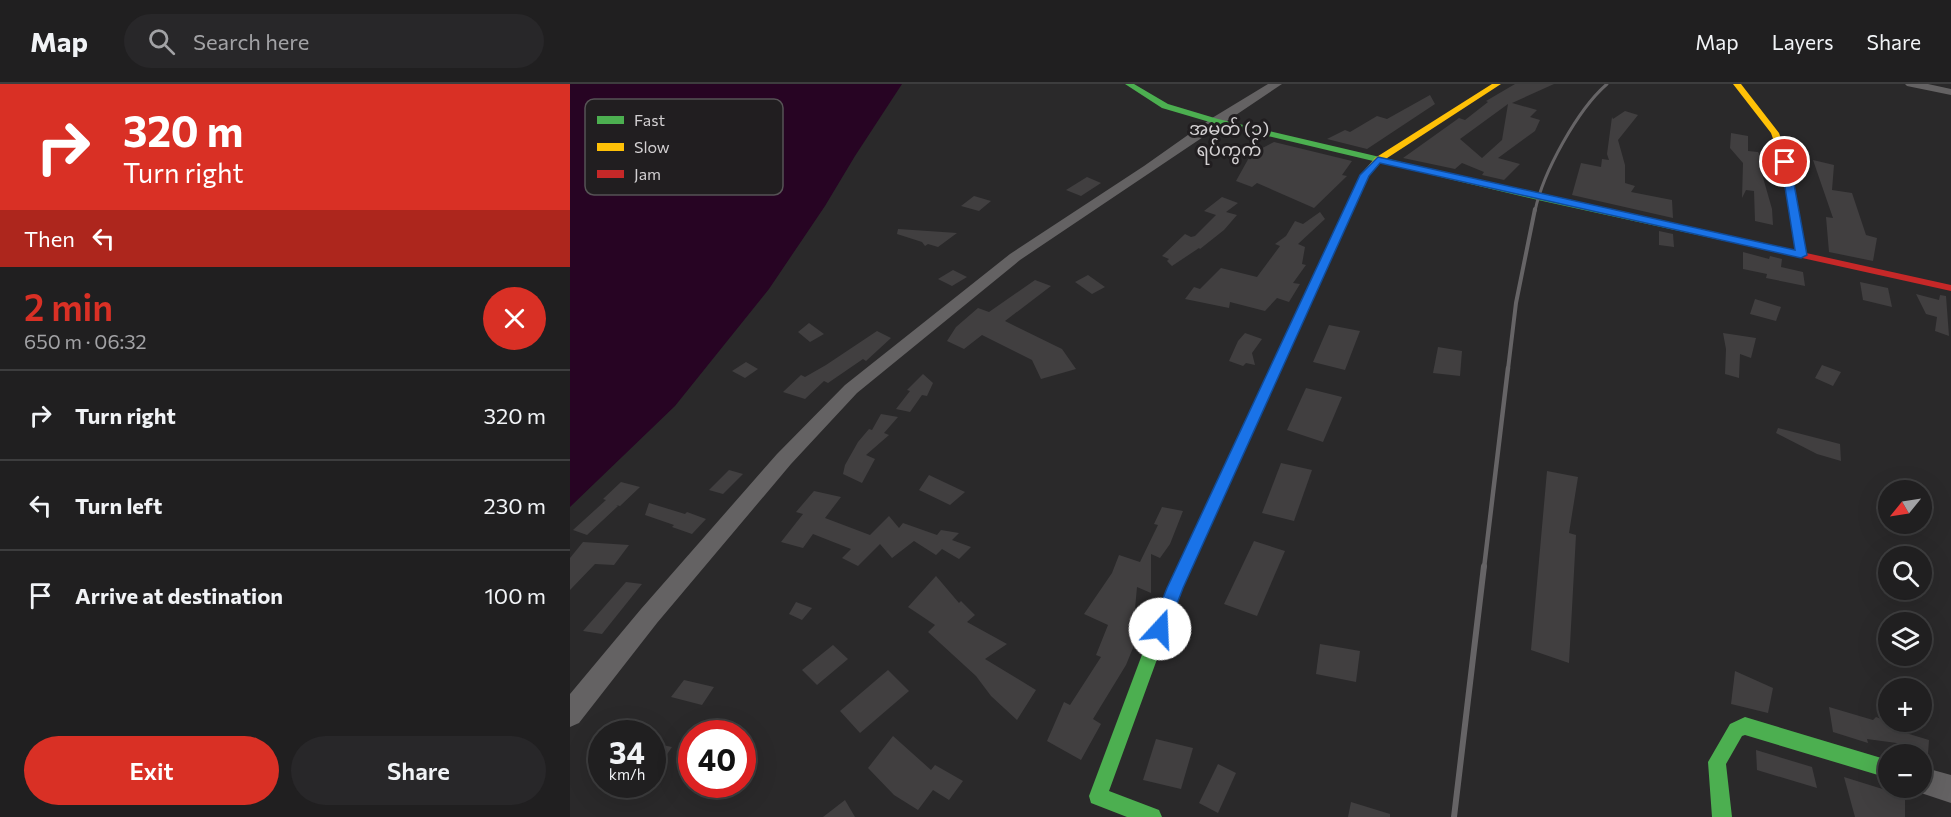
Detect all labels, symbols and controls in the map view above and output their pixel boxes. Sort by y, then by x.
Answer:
search box [124,14,544,68]
text: Map [30,24,88,58]
icon: search [145,25,178,58]
text: Search here [193,28,309,55]
text: Map [1695,29,1739,54]
text: Layers [1772,29,1834,54]
text: Share [1867,29,1921,54]
legend [585,99,783,195]
text: 320 m [123,104,243,156]
icon: right [24,108,102,186]
text: Fast [634,110,665,129]
district label: အမှတ် (၁) ရပ်ကွက် [1189,116,1269,165]
pin [1759,136,1810,187]
text: Slow [634,137,670,156]
icon: arrive [1768,145,1801,178]
text: Turn right [123,156,243,189]
text: Jam [634,164,661,183]
icon: left [87,222,120,255]
text: Then [24,225,75,252]
text: 2 min [24,284,113,328]
button: close [483,287,546,350]
text: 650 m · 06:32 [24,329,147,353]
icon: right [24,399,57,432]
text: Turn right [75,402,176,429]
text: 320 m [484,402,546,429]
north arrow [1878,480,1932,534]
map controls [1878,480,1932,798]
icon: left [24,489,57,522]
text: Turn left [75,492,162,519]
text: 230 m [483,492,546,519]
button: search [1878,546,1932,600]
icon: arrive [24,579,57,612]
text: Arrive at destination [75,582,283,609]
text: 100 m [484,582,546,609]
position arrow [1128,597,1192,661]
button: layers [1878,612,1932,666]
button: + [1878,678,1932,732]
speed limit sign: 40 [678,720,756,798]
text: 34 [609,733,645,770]
button: Exit [24,736,279,805]
button: Share [291,736,546,805]
button: − [1878,744,1932,798]
text: km/h [609,765,645,783]

